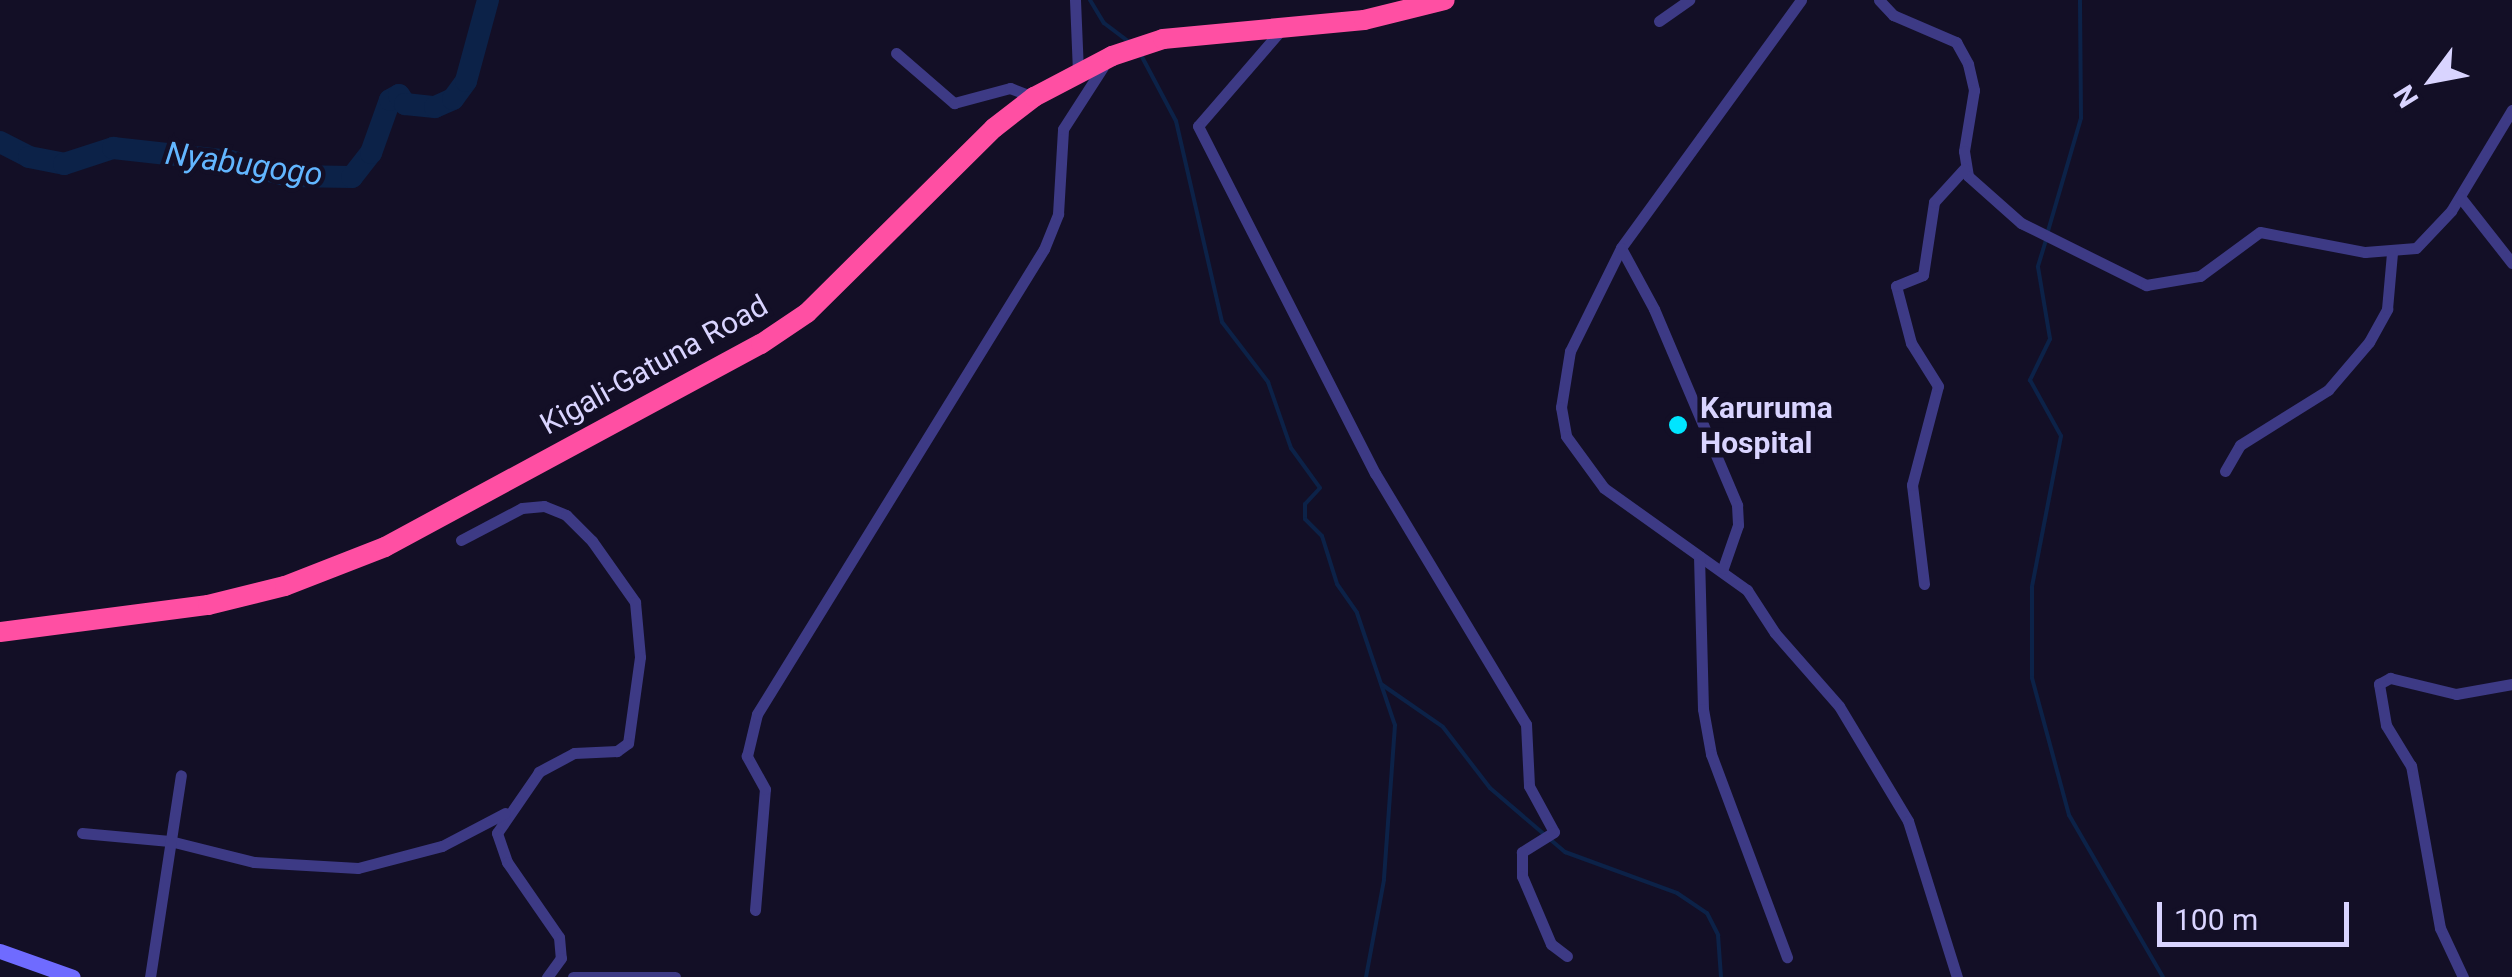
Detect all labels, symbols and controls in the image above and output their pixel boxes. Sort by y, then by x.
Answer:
north arrow [2382,30,2482,130]
text: N [2387,79,2425,113]
water label: Nyabugogo [163,134,325,194]
street label: Kigali-Gatuna Road [534,288,774,442]
place label: Karuruma Hospital [1700,390,1833,460]
marker: Karuruma Hospital [1665,412,1691,438]
scale bar [2162,882,2354,944]
text: 100 m [2174,902,2258,937]

